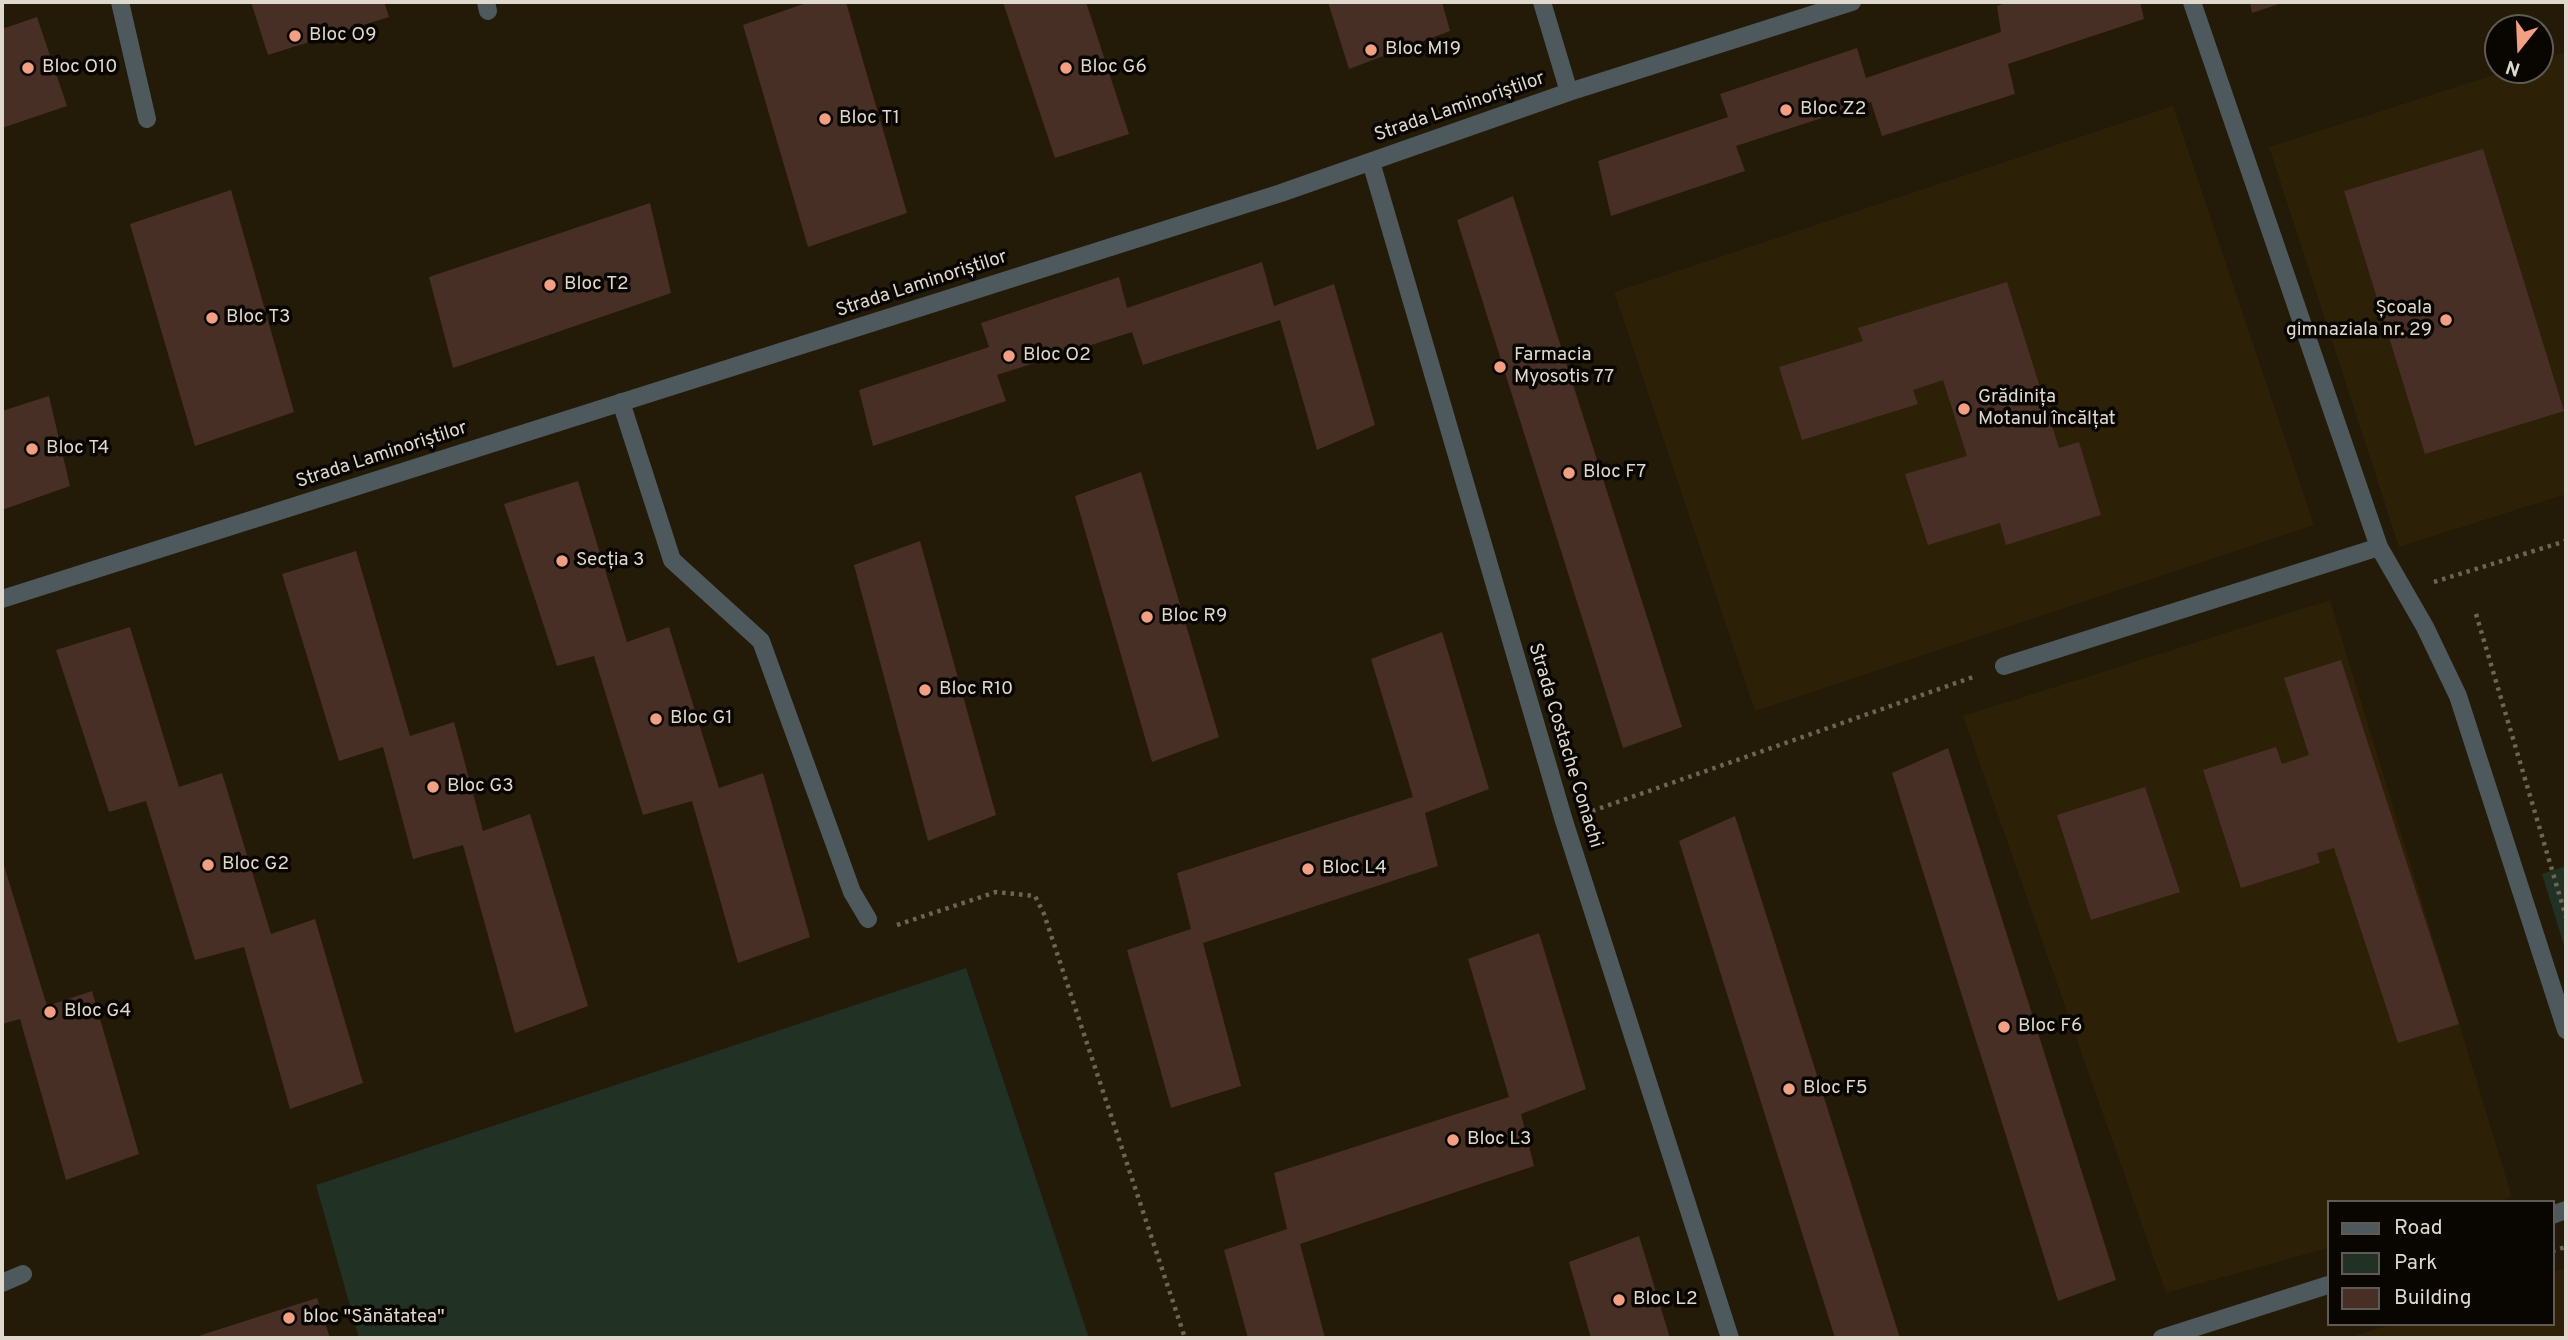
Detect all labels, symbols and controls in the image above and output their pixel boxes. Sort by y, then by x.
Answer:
north arrow [2484,14,2554,84]
place label: Bloc O9 [309,25,377,47]
marker: Bloc O9 [287,28,303,44]
place label: Bloc M19 [1385,39,1461,61]
marker: Bloc M19 [1363,42,1379,58]
text: N [2503,54,2523,81]
place label: Bloc O10 [42,57,117,79]
place label: Bloc G6 [1080,57,1147,79]
marker: Bloc O10 [20,60,36,76]
marker: Bloc G6 [1058,60,1074,76]
street label: Strada Laminoriștilor [1372,68,1548,148]
place label: Bloc Z2 [1800,99,1866,121]
marker: Bloc Z2 [1778,102,1794,118]
place label: Bloc T1 [839,108,900,130]
marker: Bloc T1 [817,111,833,127]
street label: Strada Laminoriștilor [834,247,1010,323]
place label: Bloc T2 [564,274,629,296]
marker: Bloc T2 [542,277,558,293]
place label: Școala gimnaziala nr. 29 [2286,298,2432,342]
place label: Bloc T3 [226,307,291,329]
marker: Bloc T3 [204,310,220,326]
marker: Școala gimnaziala nr. 29 [2438,312,2454,328]
place label: Bloc O2 [1023,345,1091,367]
place label: Farmacia Myosotis 77 [1514,345,1614,389]
marker: Bloc O2 [1001,348,1017,364]
marker: Farmacia Myosotis 77 [1492,359,1508,375]
place label: Grădinița Motanul încălțat [1978,387,2116,431]
marker: Grădinița Motanul încălțat [1956,401,1972,417]
street label: Strada Laminoriștilor [294,418,470,494]
place label: Bloc T4 [46,438,109,460]
marker: Bloc T4 [24,441,40,457]
place label: Bloc F7 [1583,462,1646,484]
marker: Bloc F7 [1561,465,1577,481]
place label: Secția 3 [576,550,644,572]
marker: Secția 3 [554,553,570,569]
place label: Bloc R9 [1161,606,1227,628]
marker: Bloc R9 [1139,609,1155,625]
street label: Strada Costache Conachi [1522,641,1606,851]
place label: Bloc R10 [939,679,1013,701]
marker: Bloc R10 [917,682,933,698]
place label: Bloc G1 [670,708,732,730]
marker: Bloc G1 [648,711,664,727]
place label: Bloc G3 [447,776,514,798]
marker: Bloc G3 [425,779,441,795]
place label: Bloc G2 [222,854,289,876]
marker: Bloc G2 [200,857,216,873]
place label: Bloc L4 [1322,858,1387,880]
marker: Bloc L4 [1300,861,1316,877]
place label: Bloc G4 [64,1001,131,1023]
marker: Bloc G4 [42,1004,58,1020]
place label: Bloc F6 [2018,1016,2082,1038]
marker: Bloc F6 [1996,1019,2012,1035]
place label: Bloc F5 [1803,1078,1868,1100]
marker: Bloc F5 [1781,1081,1797,1097]
place label: Bloc L3 [1467,1129,1531,1151]
marker: Bloc L3 [1445,1132,1461,1148]
legend [2326,1200,2554,1326]
text: Road [2394,1215,2443,1242]
text: Park [2394,1250,2437,1277]
text: Building [2394,1285,2472,1312]
place label: Bloc L2 [1633,1289,1698,1311]
marker: Bloc L2 [1611,1292,1627,1308]
place label: bloc "Sănătatea" [303,1307,445,1329]
marker: bloc "Sănătatea" [281,1310,297,1326]

